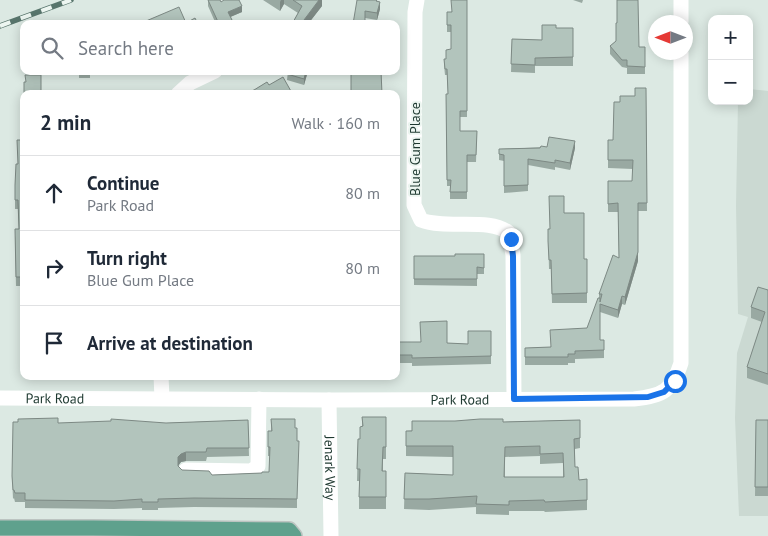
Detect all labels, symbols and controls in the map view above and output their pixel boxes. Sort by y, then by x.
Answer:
north arrow [648,15,693,60]
map controls [708,15,753,105]
button: + [708,15,753,60]
search box [20,20,400,75]
icon: search [38,34,66,62]
text: Search here [78,36,174,60]
button: − [708,60,753,105]
street label: Blue Gum Place [406,102,424,196]
text: 2 min [40,109,91,136]
text: Walk · 160 m [291,113,380,133]
text: Continue [87,171,159,195]
icon: ahead [40,179,68,207]
text: 80 m [345,183,380,203]
text: Park Road [87,195,154,215]
route end [500,228,523,251]
text: Turn right [87,246,167,270]
icon: right [40,254,68,282]
text: 80 m [345,258,380,278]
text: Blue Gum Place [87,270,194,290]
icon: arrive [40,329,68,357]
text: Arrive at destination [87,331,253,355]
route start [664,370,687,393]
street label: Park Road [26,389,84,408]
street label: Park Road [431,390,489,409]
street label: Jenark Way [321,434,339,501]

